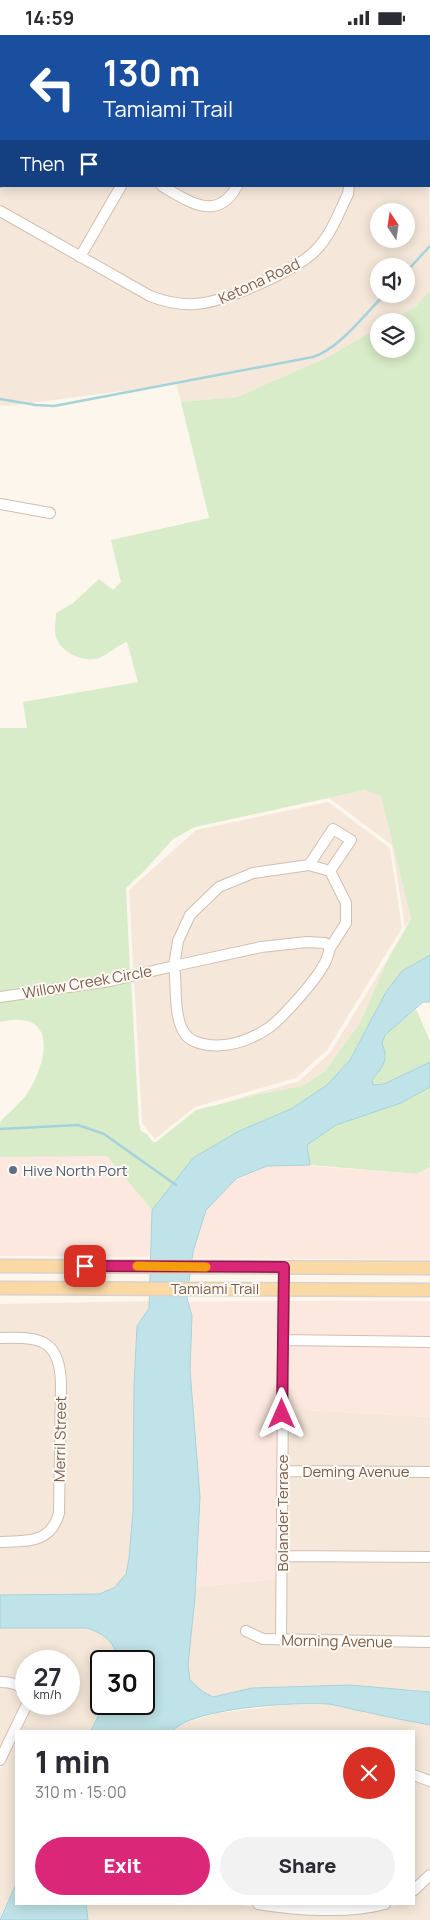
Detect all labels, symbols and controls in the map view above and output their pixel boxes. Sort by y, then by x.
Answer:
text: 14:59 [25,5,74,31]
text: 130 m [103,49,200,97]
icon: left [20,55,85,120]
text: Tamiami Trail [103,94,233,124]
icon: arrive [75,150,103,178]
text: Then [20,151,65,177]
north arrow [370,203,415,247]
map controls [370,203,415,358]
street label: Ketona Road [215,253,303,309]
button: sound [370,258,415,303]
button: layers [370,313,415,358]
street label: Willow Creek Circle [21,960,154,1004]
place label: Hive North Port [23,1160,128,1181]
marker: Hive North Port [7,1164,19,1176]
pin [64,1245,106,1287]
icon: arrive [71,1252,99,1280]
street label: Tamiami Trail [171,1278,259,1299]
position arrow [255,1387,307,1439]
street label: Merril Street [49,1396,71,1482]
street label: Bolander Terrace [272,1454,293,1572]
street label: Deming Avenue [303,1461,410,1482]
street label: Morning Avenue [281,1630,393,1652]
speed limit sign: 30 [90,1650,155,1715]
text: 27 [33,1659,62,1694]
text: km/h [34,1686,61,1703]
text: 1 min [35,1741,110,1782]
button: close [343,1747,395,1799]
text: 310 m · 15:00 [35,1781,126,1803]
button: Exit [35,1837,210,1895]
button: Share [220,1837,395,1895]

